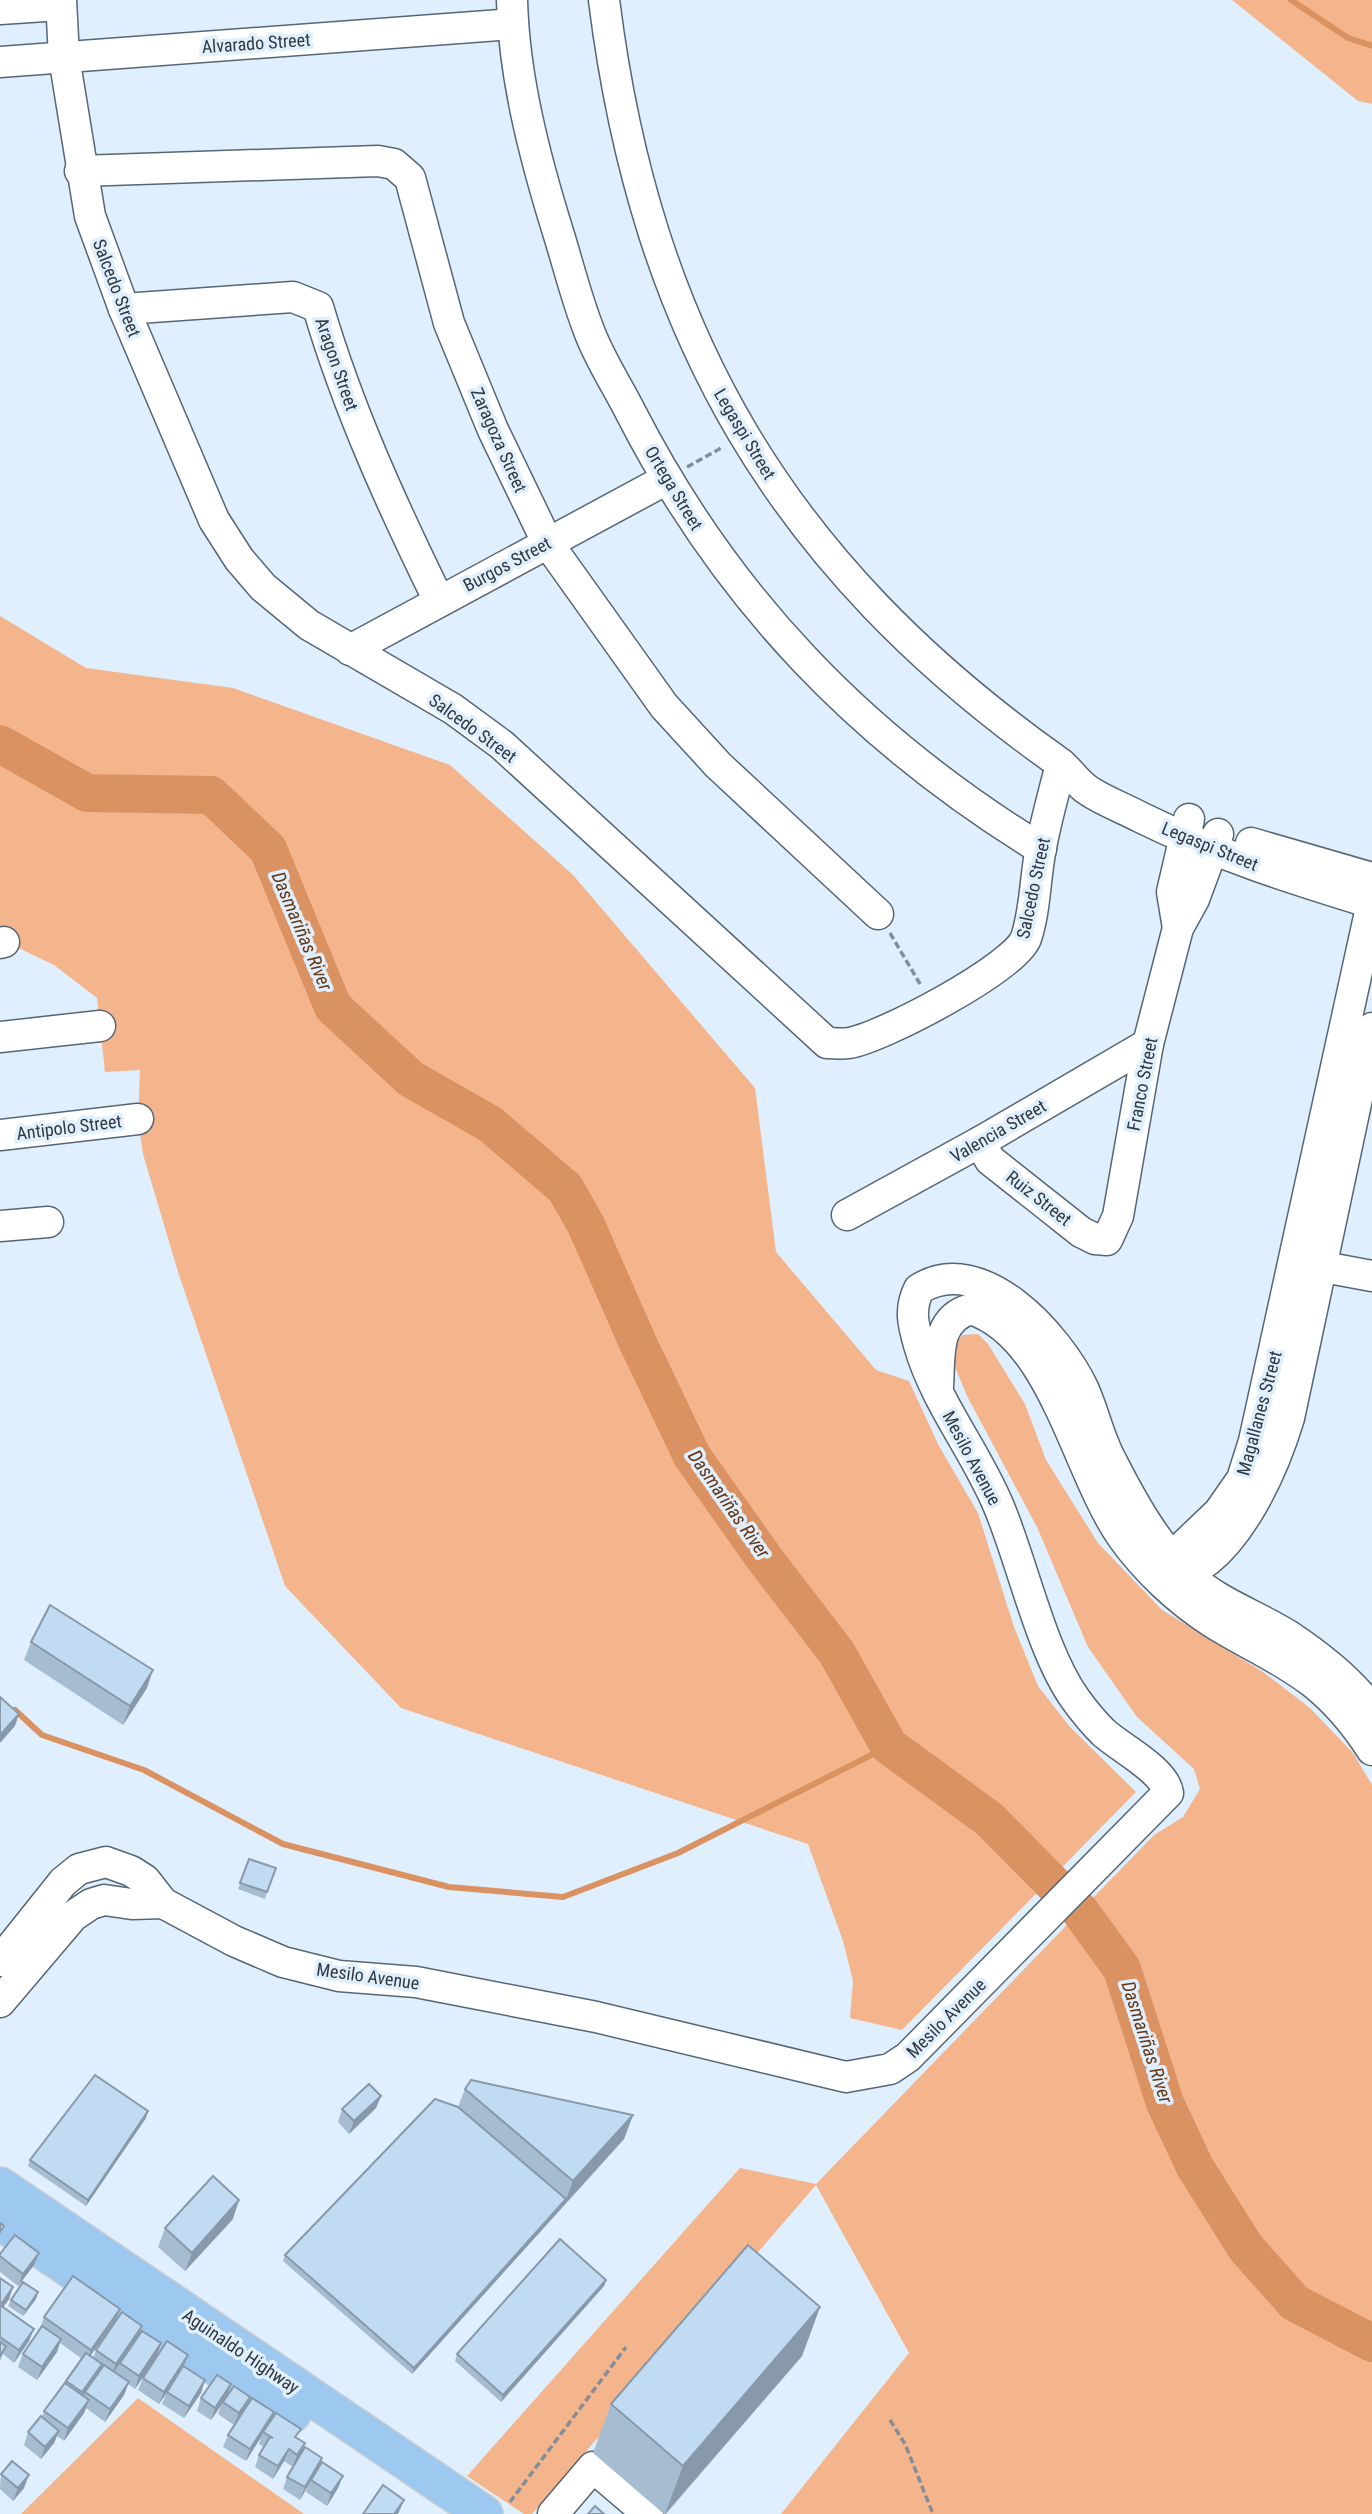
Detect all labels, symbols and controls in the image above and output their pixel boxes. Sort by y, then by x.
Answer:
street label: Alvarado Street [201,29,311,57]
street label: Salcedo Street [89,236,145,340]
street label: Aragon Street [311,315,363,413]
street label: Zaragoza Street [467,384,531,496]
street label: Legaspi Street [710,385,780,483]
street label: Ortega Street [641,442,707,534]
street label: Burgos Street [460,532,554,596]
street label: Salcedo Street [425,689,521,767]
street label: Legaspi Street [1159,817,1261,875]
street label: Salcedo Street [1012,835,1054,941]
water label: Dasmariñas River [267,868,338,994]
street label: Franco Street [1123,1036,1161,1132]
street label: Valencia Street [946,1095,1050,1167]
street label: Antipolo Street [15,1110,123,1144]
street label: Ruiz Street [1002,1166,1076,1230]
street label: Magallanes Street [1232,1348,1286,1478]
street label: Mesilo Avenue [938,1407,1006,1509]
water label: Dasmariñas River [683,1445,775,1563]
street label: Mesilo Avenue [315,1958,421,1994]
street label: Mesilo Avenue [902,1974,990,2062]
water label: Dasmariñas River [1116,1978,1178,2106]
street label: Aguinaldo Highway [179,2304,304,2398]

